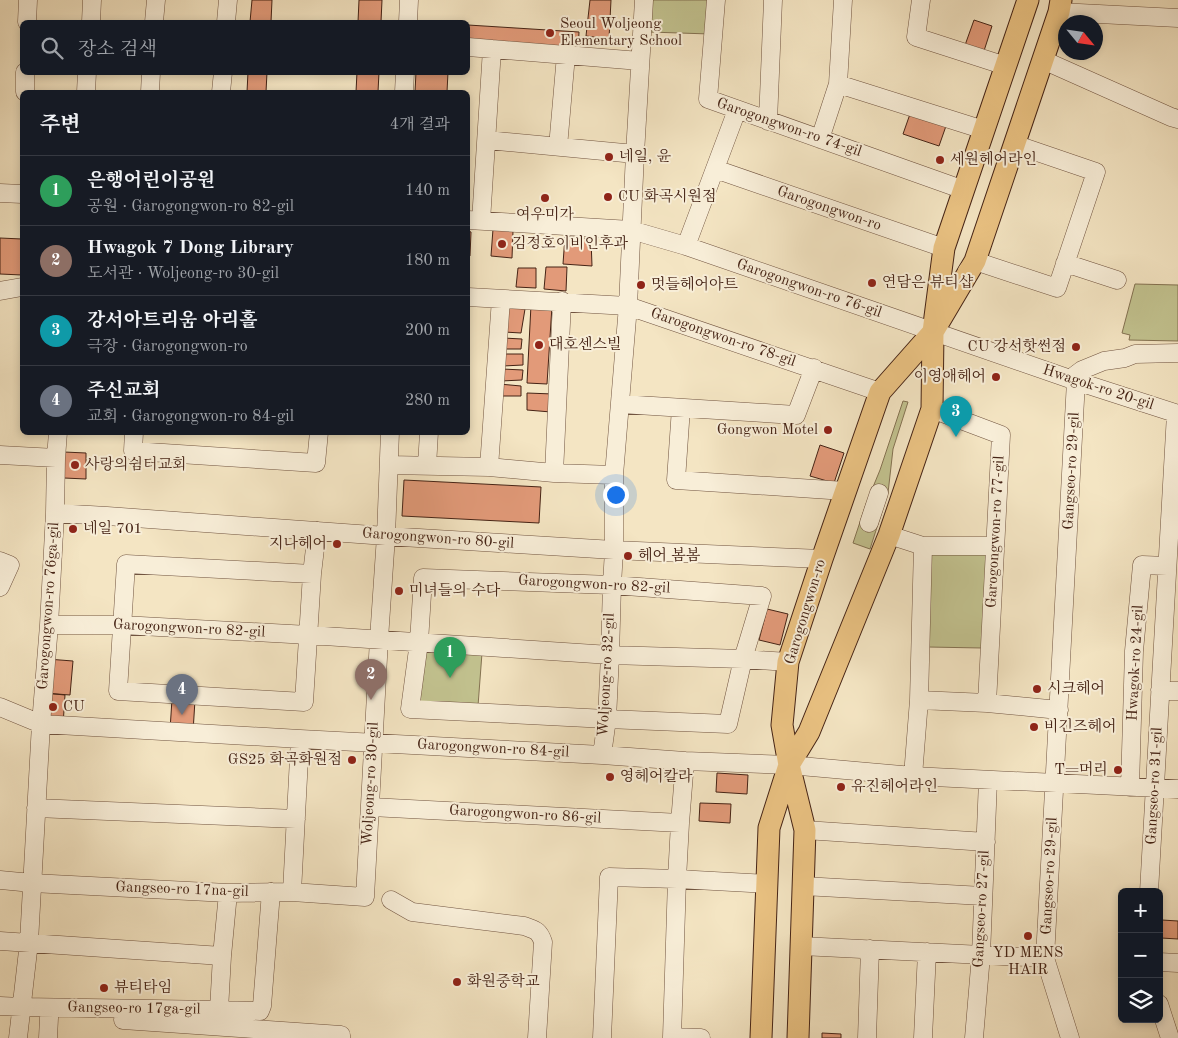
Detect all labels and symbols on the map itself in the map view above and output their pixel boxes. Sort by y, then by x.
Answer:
north arrow [1058,15,1103,60]
place label: Seoul Woljeong Elementary School [560,17,682,49]
marker: Seoul Woljeong Elementary School [544,27,556,39]
street label: Garogongwon-ro 74-gil [714,96,864,160]
place label: 네일, 윤 [619,148,671,165]
marker: 네일, 윤 [603,151,615,163]
place label: 세원헤어라인 [950,151,1037,168]
marker: 세원헤어라인 [934,154,946,166]
street label: Garogongwon-ro [775,184,883,234]
place label: CU 화곡시원점 [618,188,716,205]
marker: CU 화곡시원점 [602,191,614,203]
marker: 여우미가 [539,192,551,204]
place label: 여우미가 [516,206,574,223]
place label: 김정호이비인후과 [512,234,628,252]
marker: 김정호이비인후과 [496,238,508,250]
street label: Garogongwon-ro 76-gil [734,257,884,321]
place label: 연담은 뷰티샵 [882,274,974,291]
place label: 멋들헤어아트 [651,276,738,293]
marker: 연담은 뷰티샵 [866,277,878,289]
marker: 멋들헤어아트 [635,279,647,291]
street label: Garogongwon-ro 78-gil [648,306,798,370]
place label: 대호센스빌 [549,336,621,353]
place label: CU 강서핫썬점 [968,338,1066,355]
marker: 대호센스빌 [533,339,545,351]
marker: CU 강서핫썬점 [1070,341,1082,353]
street label: Hwagok-ro 20-gil [1040,363,1156,413]
place label: 이영애헤어 [914,368,986,385]
marker: 이영애헤어 [990,371,1002,383]
pin: 3 [940,396,972,437]
street label: Gangseo-ro 29-gil [1061,412,1083,530]
place label: Gongwon Motel [717,423,818,438]
marker: Gongwon Motel [822,424,834,436]
street label: Garogongwon-ro 77-gil [985,455,1007,609]
place label: 사랑의쉼터교회 [85,456,186,473]
marker: 사랑의쉼터교회 [69,459,81,471]
your location [603,482,629,508]
place label: 네일 701 [83,520,142,537]
street label: Garogongwon-ro 76ga-gil [36,522,62,690]
marker: 네일 701 [67,523,79,535]
street label: Garogongwon-ro 80-gil [361,526,515,552]
place label: 지나헤어 [269,535,327,552]
marker: 지나헤어 [331,538,343,550]
place label: 헤어 봄봄 [638,546,701,564]
marker: 헤어 봄봄 [622,550,634,562]
street label: Garogongwon-ro [783,558,829,666]
street label: Garogongwon-ro 82-gil [517,574,671,596]
place label: 미녀들의 수다 [409,582,501,599]
marker: 미녀들의 수다 [393,585,405,597]
street label: Hwagok-ro 24-gil [1125,605,1147,721]
street label: Woljeong-ro 32-gil [596,613,618,737]
street label: Garogongwon-ro 82-gil [112,618,266,640]
pin: 1 [434,637,466,678]
pin: 2 [355,659,387,700]
pin: 4 [166,674,198,715]
place label: 시크헤어 [1047,680,1105,697]
marker: 시크헤어 [1031,683,1043,695]
place label: CU [63,700,85,715]
marker: CU [47,701,59,713]
place label: 비긴즈헤어 [1044,717,1116,735]
marker: 비긴즈헤어 [1028,721,1040,733]
street label: Woljeong-ro 30-gil [360,722,382,846]
street label: Gangseo-ro 31-gil [1144,727,1166,845]
street label: Garogongwon-ro 84-gil [416,738,570,760]
place label: GS25 화곡화원점 [228,751,342,768]
marker: GS25 화곡화원점 [346,754,358,766]
place label: T=머리 [1054,761,1108,778]
marker: T=머리 [1112,764,1124,776]
place label: 영헤어칼라 [620,768,693,785]
marker: 영헤어칼라 [604,771,616,783]
place label: 유진헤어라인 [851,778,938,795]
marker: 유진헤어라인 [835,781,847,793]
street label: Garogongwon-ro 86-gil [448,804,602,826]
street label: Gangseo-ro 29-gil [1039,817,1061,935]
street label: Gangseo-ro 27-gil [971,850,993,968]
street label: Gangseo-ro 17na-gil [115,880,249,900]
marker: YD MENS HAIR [1022,930,1034,942]
place label: YD MENS HAIR [993,946,1063,978]
place label: 화원중학교 [467,973,540,990]
marker: 화원중학교 [451,976,463,988]
place label: 뷰티타임 [114,979,172,996]
marker: 뷰티타임 [98,982,110,994]
street label: Gangseo-ro 17ga-gil [67,1000,201,1018]

